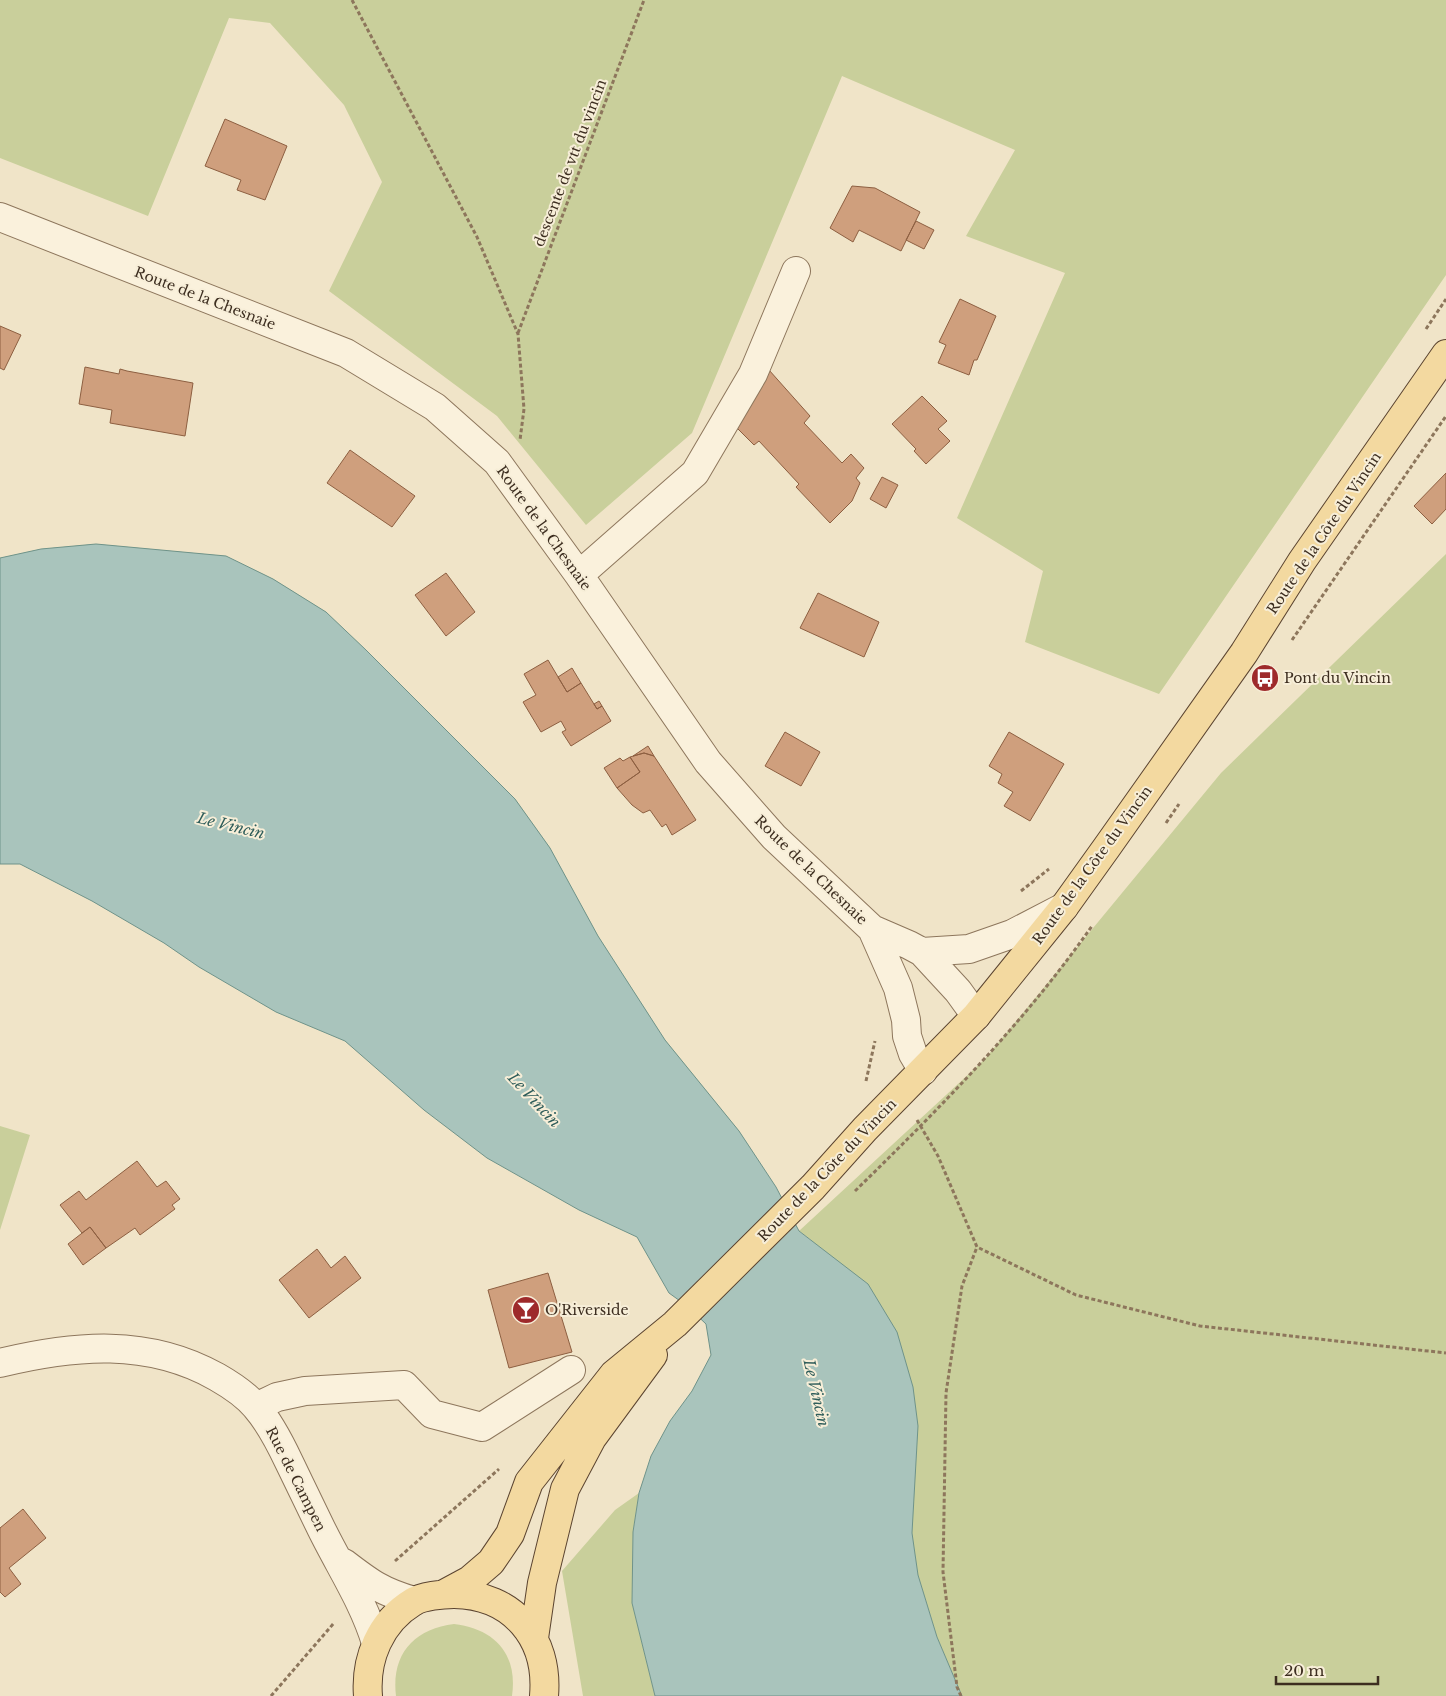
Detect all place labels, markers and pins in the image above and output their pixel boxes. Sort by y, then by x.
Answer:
bus stop icon: Pont du Vincin [1250,663,1280,693]
place label: Pont du Vincin [1284,669,1391,687]
bar icon: O'Riverside [511,1295,541,1325]
place label: O'Riverside [545,1301,628,1319]

